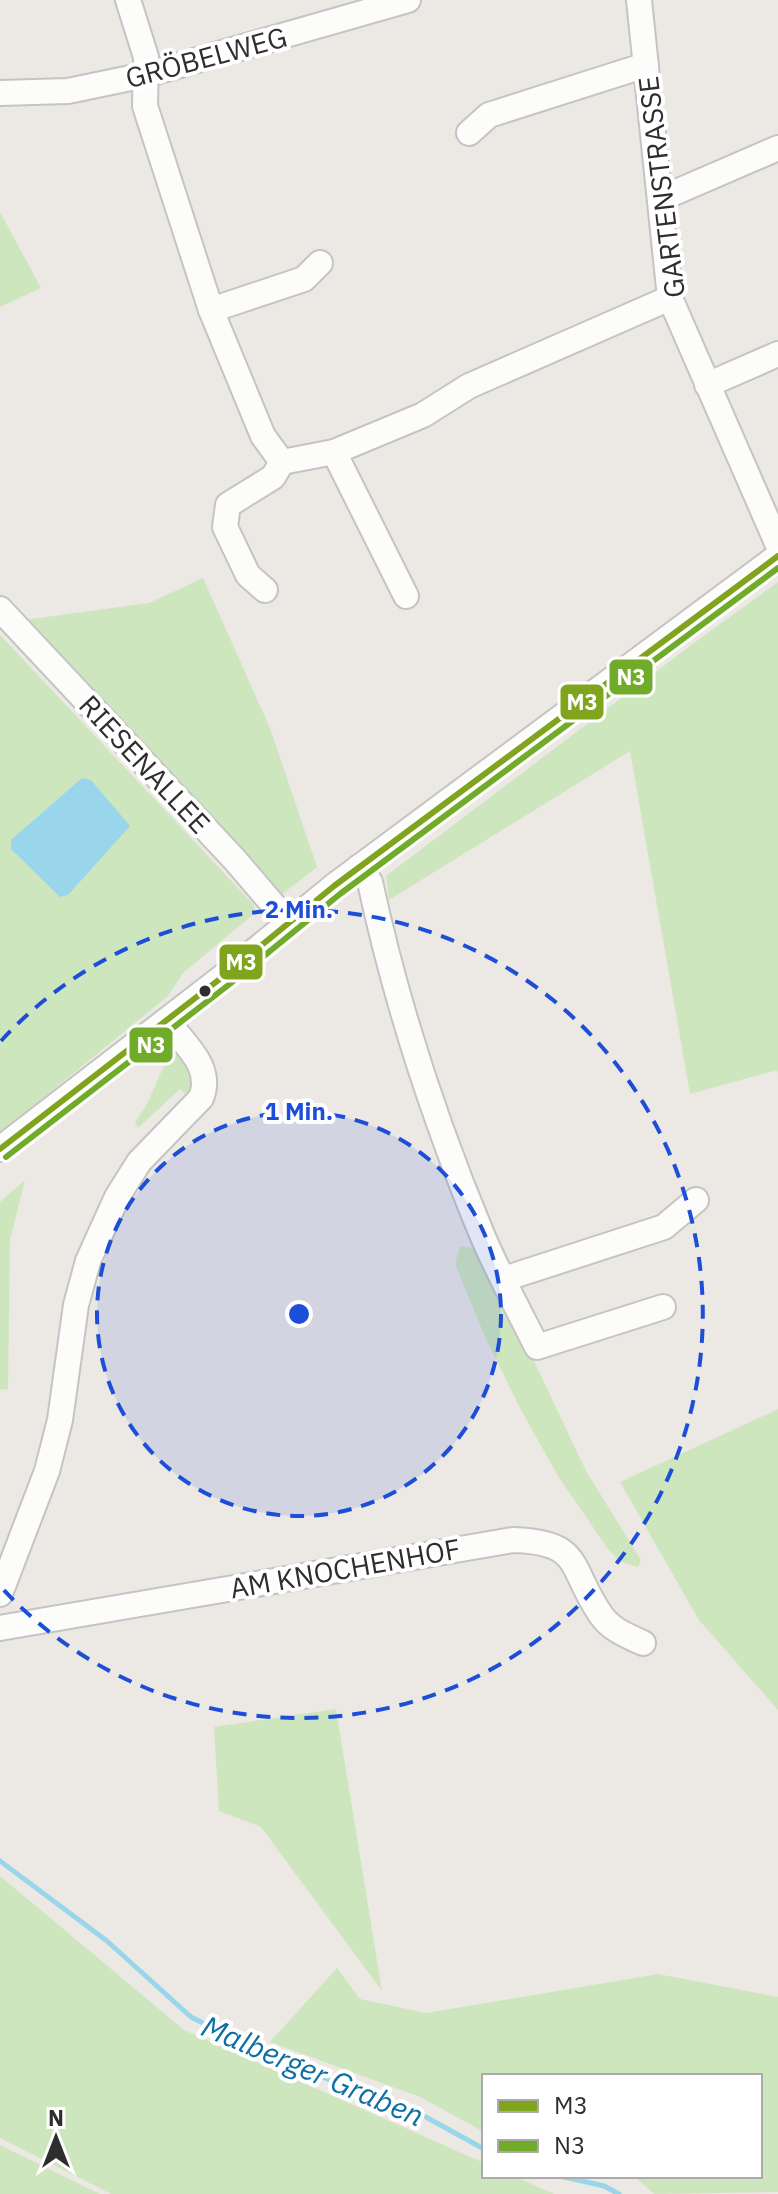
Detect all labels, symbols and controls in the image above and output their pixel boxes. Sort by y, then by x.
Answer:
street label: GRÖBELWEG [121,18,291,96]
street label: GARTENSTRASSE [629,74,693,300]
line badge: N3 [608,658,654,696]
text: N3 [616,662,646,691]
line badge: M3 [559,683,605,721]
street label: RIESENALLEE [71,687,219,841]
text: M3 [566,687,598,716]
text: 2 Min. [265,893,333,925]
line badge: M3 [218,943,264,981]
text: M3 [225,947,257,976]
unlabelled marker [197,983,213,999]
line badge: N3 [128,1026,174,1064]
text: N3 [136,1030,166,1059]
text: 1 Min. [265,1095,333,1127]
centre of rings [285,1300,313,1328]
street label: AM KNOCHENHOF [227,1530,463,1606]
water label: Malberger Graben [196,2006,430,2134]
legend [482,2074,762,2178]
text: M3 [554,2089,588,2121]
north arrow [16,2098,96,2178]
text: N [48,2103,64,2132]
text: N3 [554,2129,585,2161]

